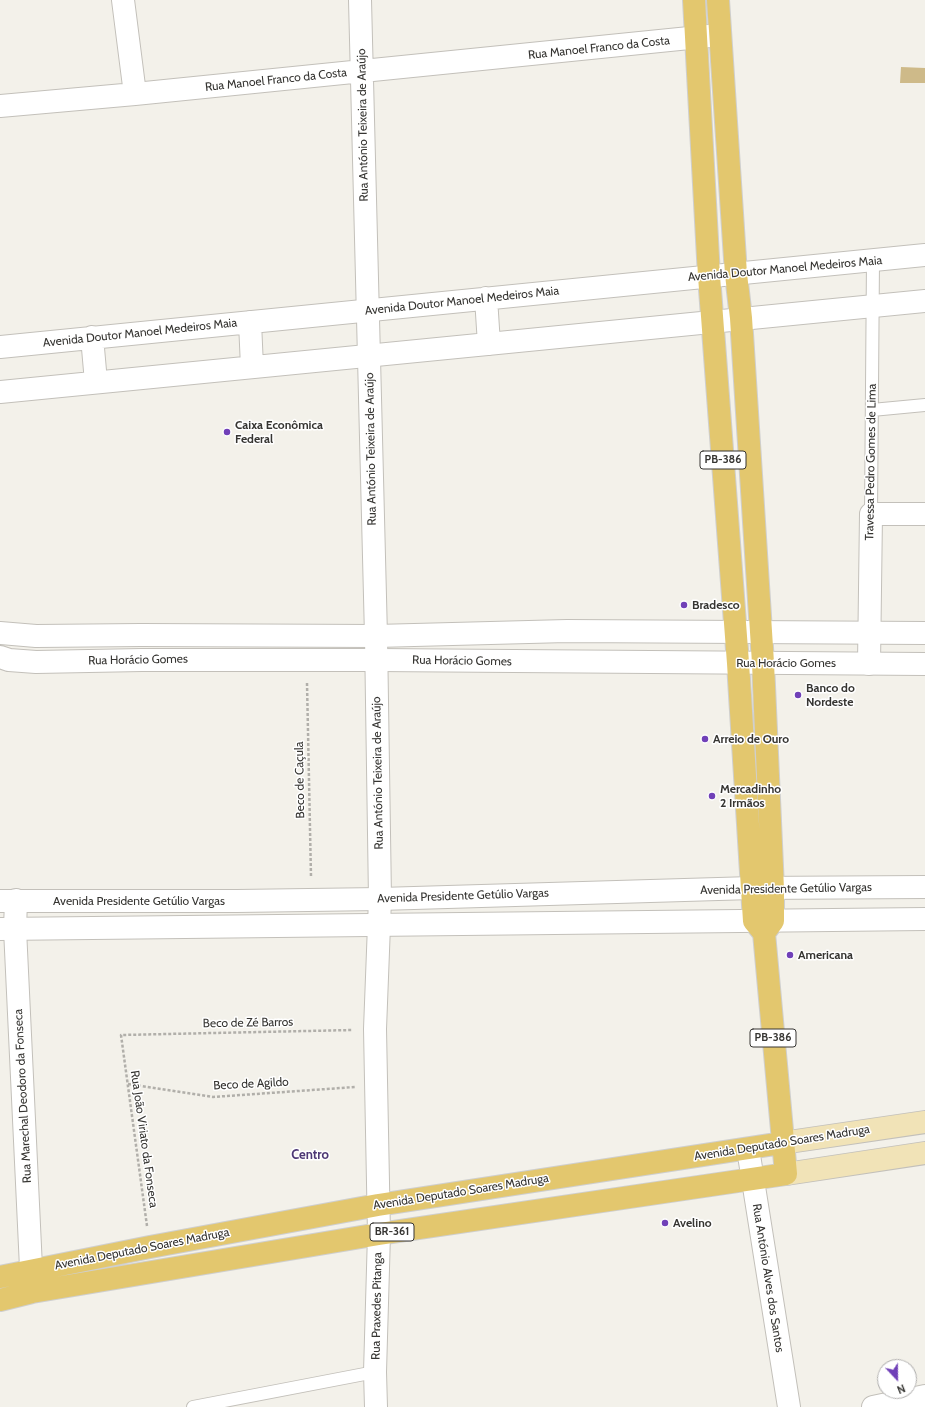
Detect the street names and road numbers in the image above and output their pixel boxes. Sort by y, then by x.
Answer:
street label: Rua Manoel Franco da Costa [527,33,671,63]
street label: Rua António Teixeira de Araújo [354,48,372,202]
street label: Rua Manoel Franco da Costa [204,65,348,95]
street label: Avenida Doutor Manoel Medeiros Maia [687,253,883,285]
street label: Avenida Doutor Manoel Medeiros Maia [364,284,560,318]
street label: Avenida Doutor Manoel Medeiros Maia [42,316,238,350]
street label: Rua António Teixeira de Araújo [362,372,380,526]
street label: Travessa Pedro Gomes de Lima [862,384,880,540]
road number: PB-386 [700,451,746,469]
street label: Rua Horácio Gomes [88,652,188,668]
street label: Rua Horácio Gomes [412,653,512,669]
street label: Rua Horácio Gomes [736,656,836,670]
street label: Rua António Teixeira de Araújo [369,696,387,850]
street label: Beco de Caçula [292,741,308,819]
street label: Avenida Presidente Getúlio Vargas [700,880,872,898]
street label: Avenida Presidente Getúlio Vargas [377,886,549,906]
street label: Avenida Presidente Getúlio Vargas [53,894,225,908]
street label: Rua Marechal Deodoro da Fonseca [11,1009,35,1183]
street label: Beco de Zé Barros [203,1015,293,1031]
road number: PB-386 [750,1029,796,1047]
street label: Rua João Viriato da Fonseca [127,1069,161,1209]
street label: Beco de Agildo [213,1075,289,1093]
street label: Avenida Deputado Soares Madruga [693,1122,871,1164]
street label: Avenida Deputado Soares Madruga [372,1171,550,1213]
street label: Rua António Alves dos Santos [749,1203,787,1353]
road number: BR-361 [370,1223,414,1241]
street label: Avenida Deputado Soares Madruga [53,1225,231,1273]
street label: Rua Praxedes Pitanga [369,1252,385,1360]

